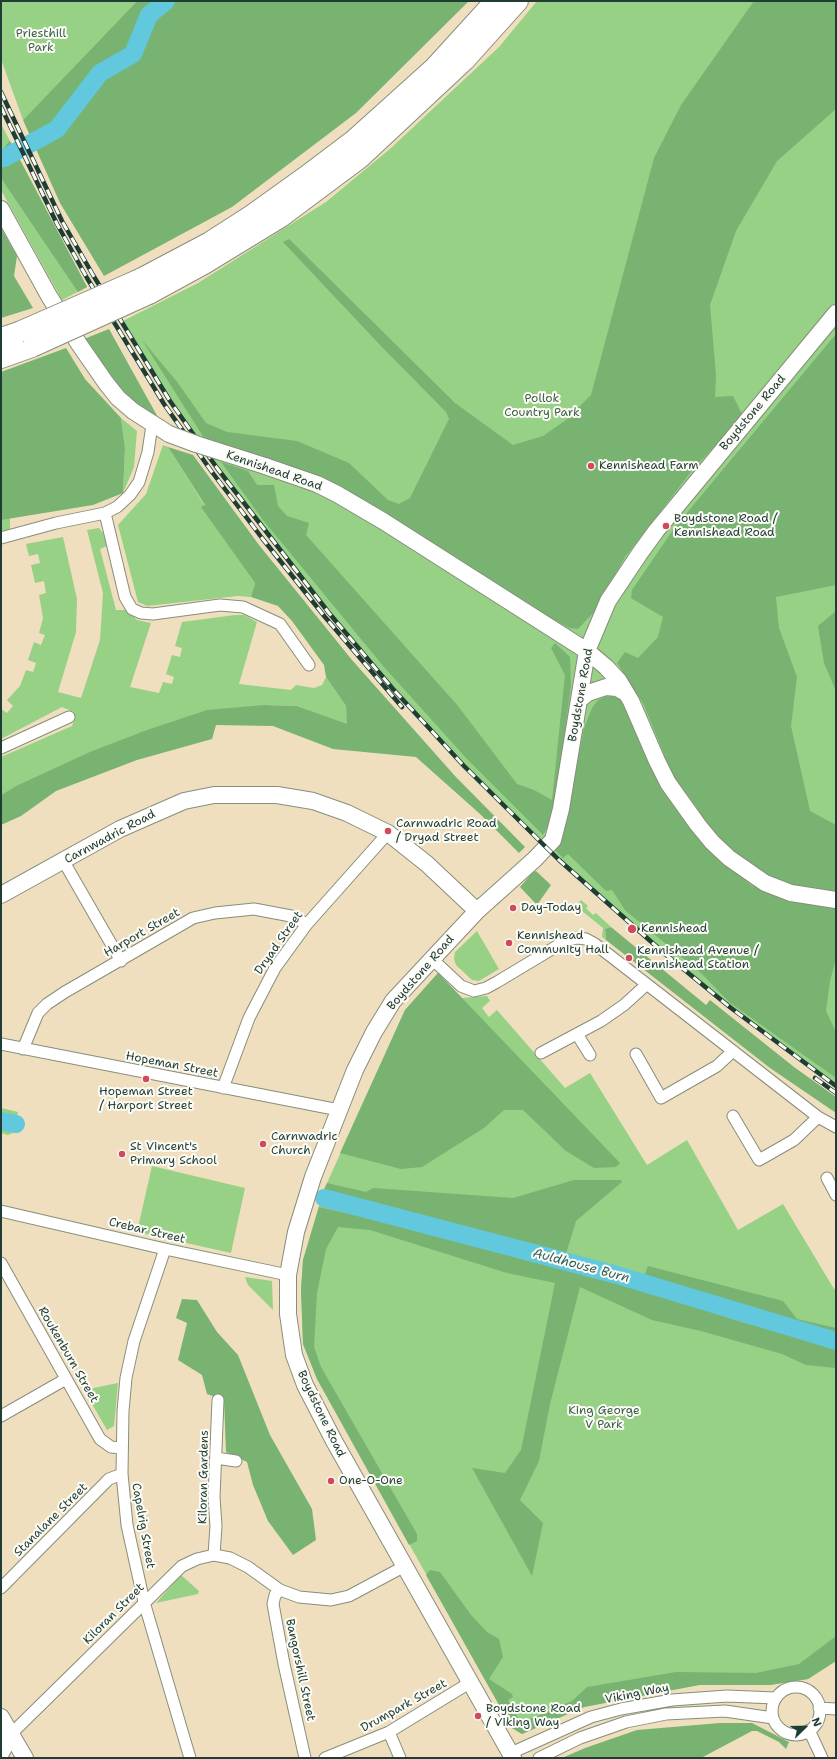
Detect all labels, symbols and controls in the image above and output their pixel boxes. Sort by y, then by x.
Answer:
park label: Priesthill Park [16,27,66,55]
street label: Boydstone Road [717,372,789,454]
park label: Pollok Country Park [504,392,580,420]
street label: Kennishead Road [224,448,324,494]
place label: Kennishead Farm [599,459,699,473]
marker: Kennishead Farm [586,461,596,471]
place label: Boydstone Road / Kennishead Road [674,512,777,540]
marker: Boydstone Road / Kennishead Road [661,521,671,531]
street label: Boydstone Road [566,647,596,743]
street label: Carnwadric Road [62,807,158,867]
place label: Carnwadric Road / Dryad Street [396,817,497,845]
marker: Carnwadric Road / Dryad Street [383,826,393,836]
place label: Day-Today [521,901,581,915]
marker: Day-Today [508,903,518,913]
street label: Harport Street [102,905,182,961]
street label: Dryad Street [252,908,306,978]
place label: Kennishead [641,922,707,936]
marker: Kennishead [626,923,638,935]
place label: Kennishead Community Hall [517,929,609,957]
street label: Boydstone Road [384,933,458,1013]
marker: Kennishead Community Hall [504,938,514,948]
place label: Kennishead Avenue / Kennishead Station [637,944,758,972]
marker: Kennishead Avenue / Kennishead Station [624,953,634,963]
street label: Hopeman Street [125,1049,219,1081]
marker: Hopeman Street / Harport Street [141,1074,151,1084]
place label: Hopeman Street / Harport Street [99,1085,193,1113]
place label: Carnwadric Church [271,1130,338,1158]
marker: Carnwadric Church [258,1139,268,1149]
place label: St Vincent's Primary School [130,1140,217,1168]
marker: St Vincent's Primary School [117,1149,127,1159]
street label: Crebar Street [107,1215,187,1247]
water label: Auldhouse Burn [531,1246,631,1286]
street label: Roukenburn Street [35,1304,101,1406]
street label: Boydstone Road [294,1368,348,1460]
park label: King George V Park [568,1404,640,1432]
street label: Kiloran Gardens [196,1430,212,1524]
place label: One-O-One [339,1474,403,1488]
marker: One-O-One [326,1476,336,1486]
street label: Stanalane Street [11,1480,91,1560]
street label: Capelrig Street [128,1482,158,1570]
street label: Kiloran Street [80,1580,148,1648]
street label: Bangorshill Street [282,1618,318,1722]
street label: Drumpark Street [359,1676,449,1736]
street label: Viking Way [604,1681,670,1707]
place label: Boydstone Road / Viking Way [486,1702,581,1730]
north arrow [785,1707,825,1747]
marker: Boydstone Road / Viking Way [473,1711,483,1721]
text: N [808,1715,825,1729]

